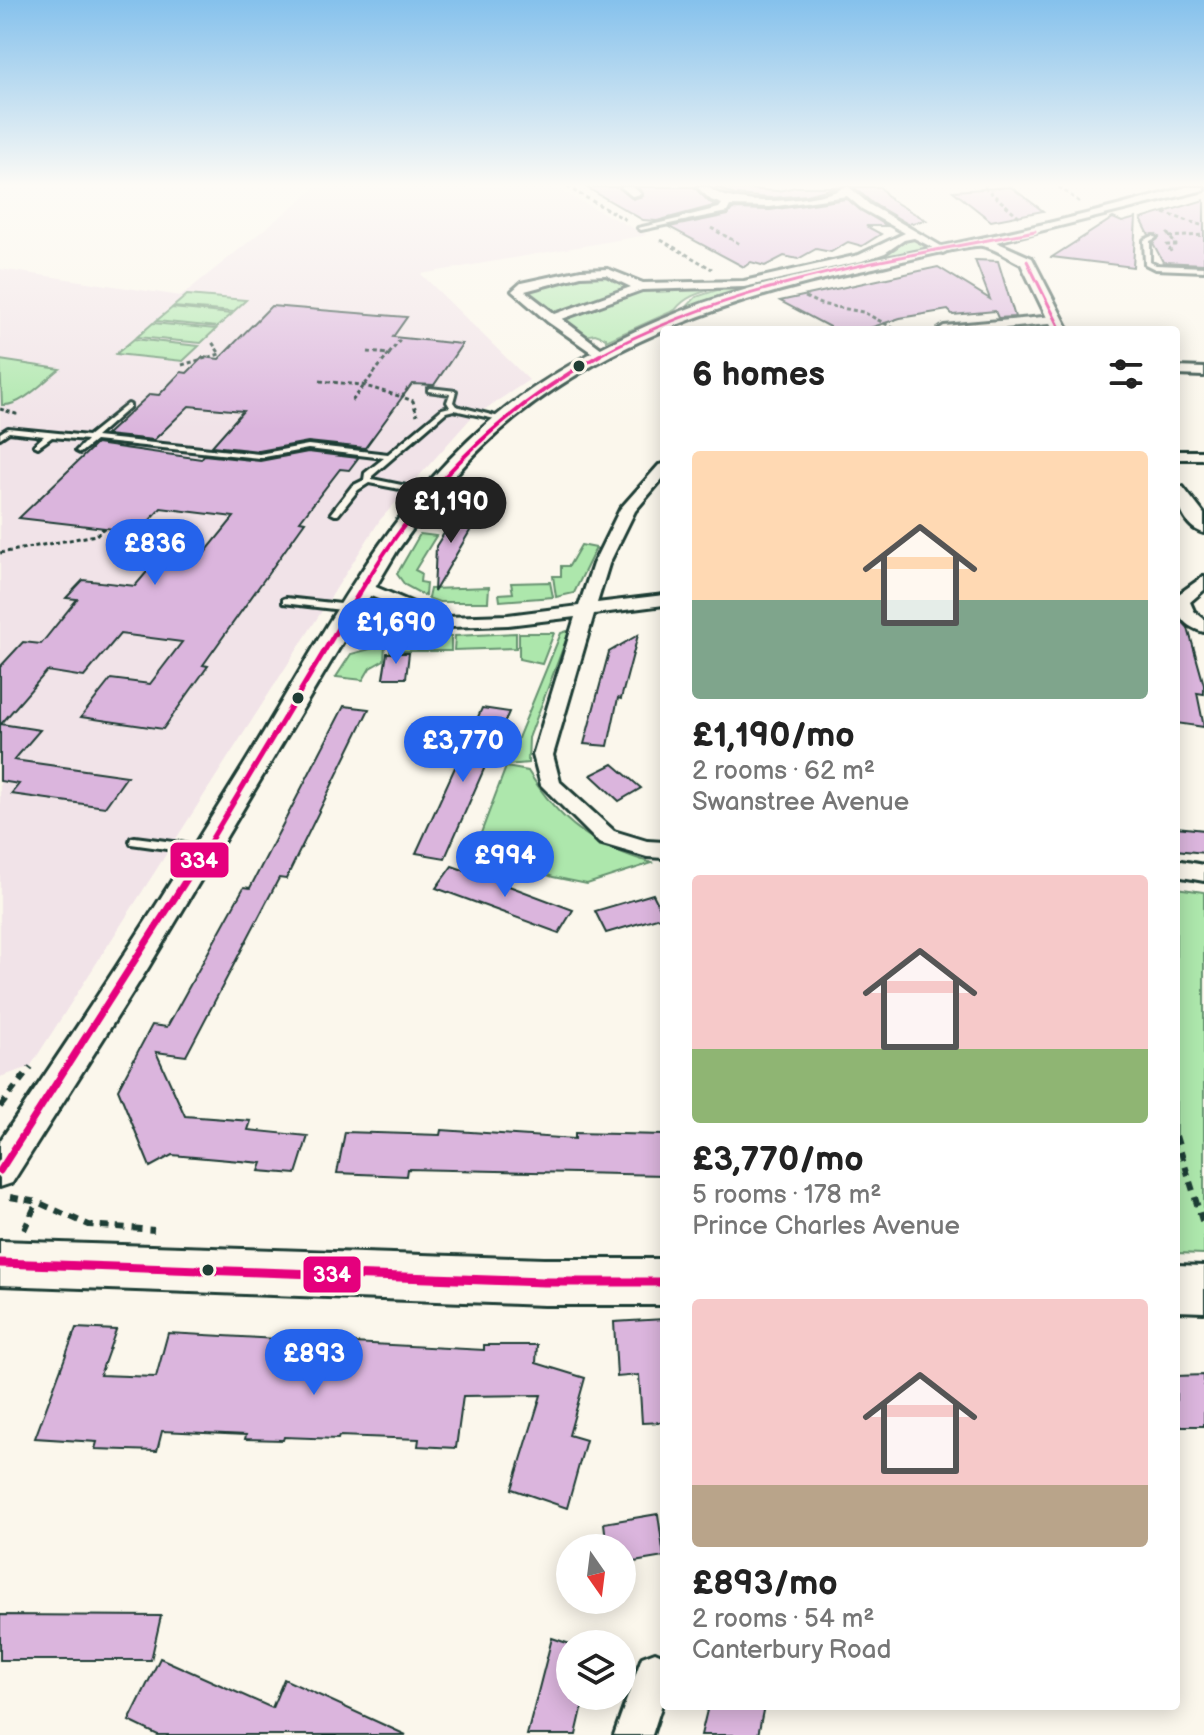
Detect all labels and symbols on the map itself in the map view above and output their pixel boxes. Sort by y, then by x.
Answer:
unlabelled marker [571,358,587,374]
pin: £1,190 [386,477,516,545]
pin: £836 [108,519,202,587]
pin: £1,690 [331,598,461,666]
unlabelled marker [290,690,306,706]
pin: £3,770 [398,716,528,784]
pin: £994 [458,831,552,899]
line badge: 334 [169,841,230,879]
text: 334 [180,848,218,875]
line badge: 334 [302,1255,362,1294]
unlabelled marker [200,1262,216,1278]
text: 334 [313,1262,351,1289]
pin: £893 [267,1329,361,1397]
north arrow [556,1534,636,1614]

